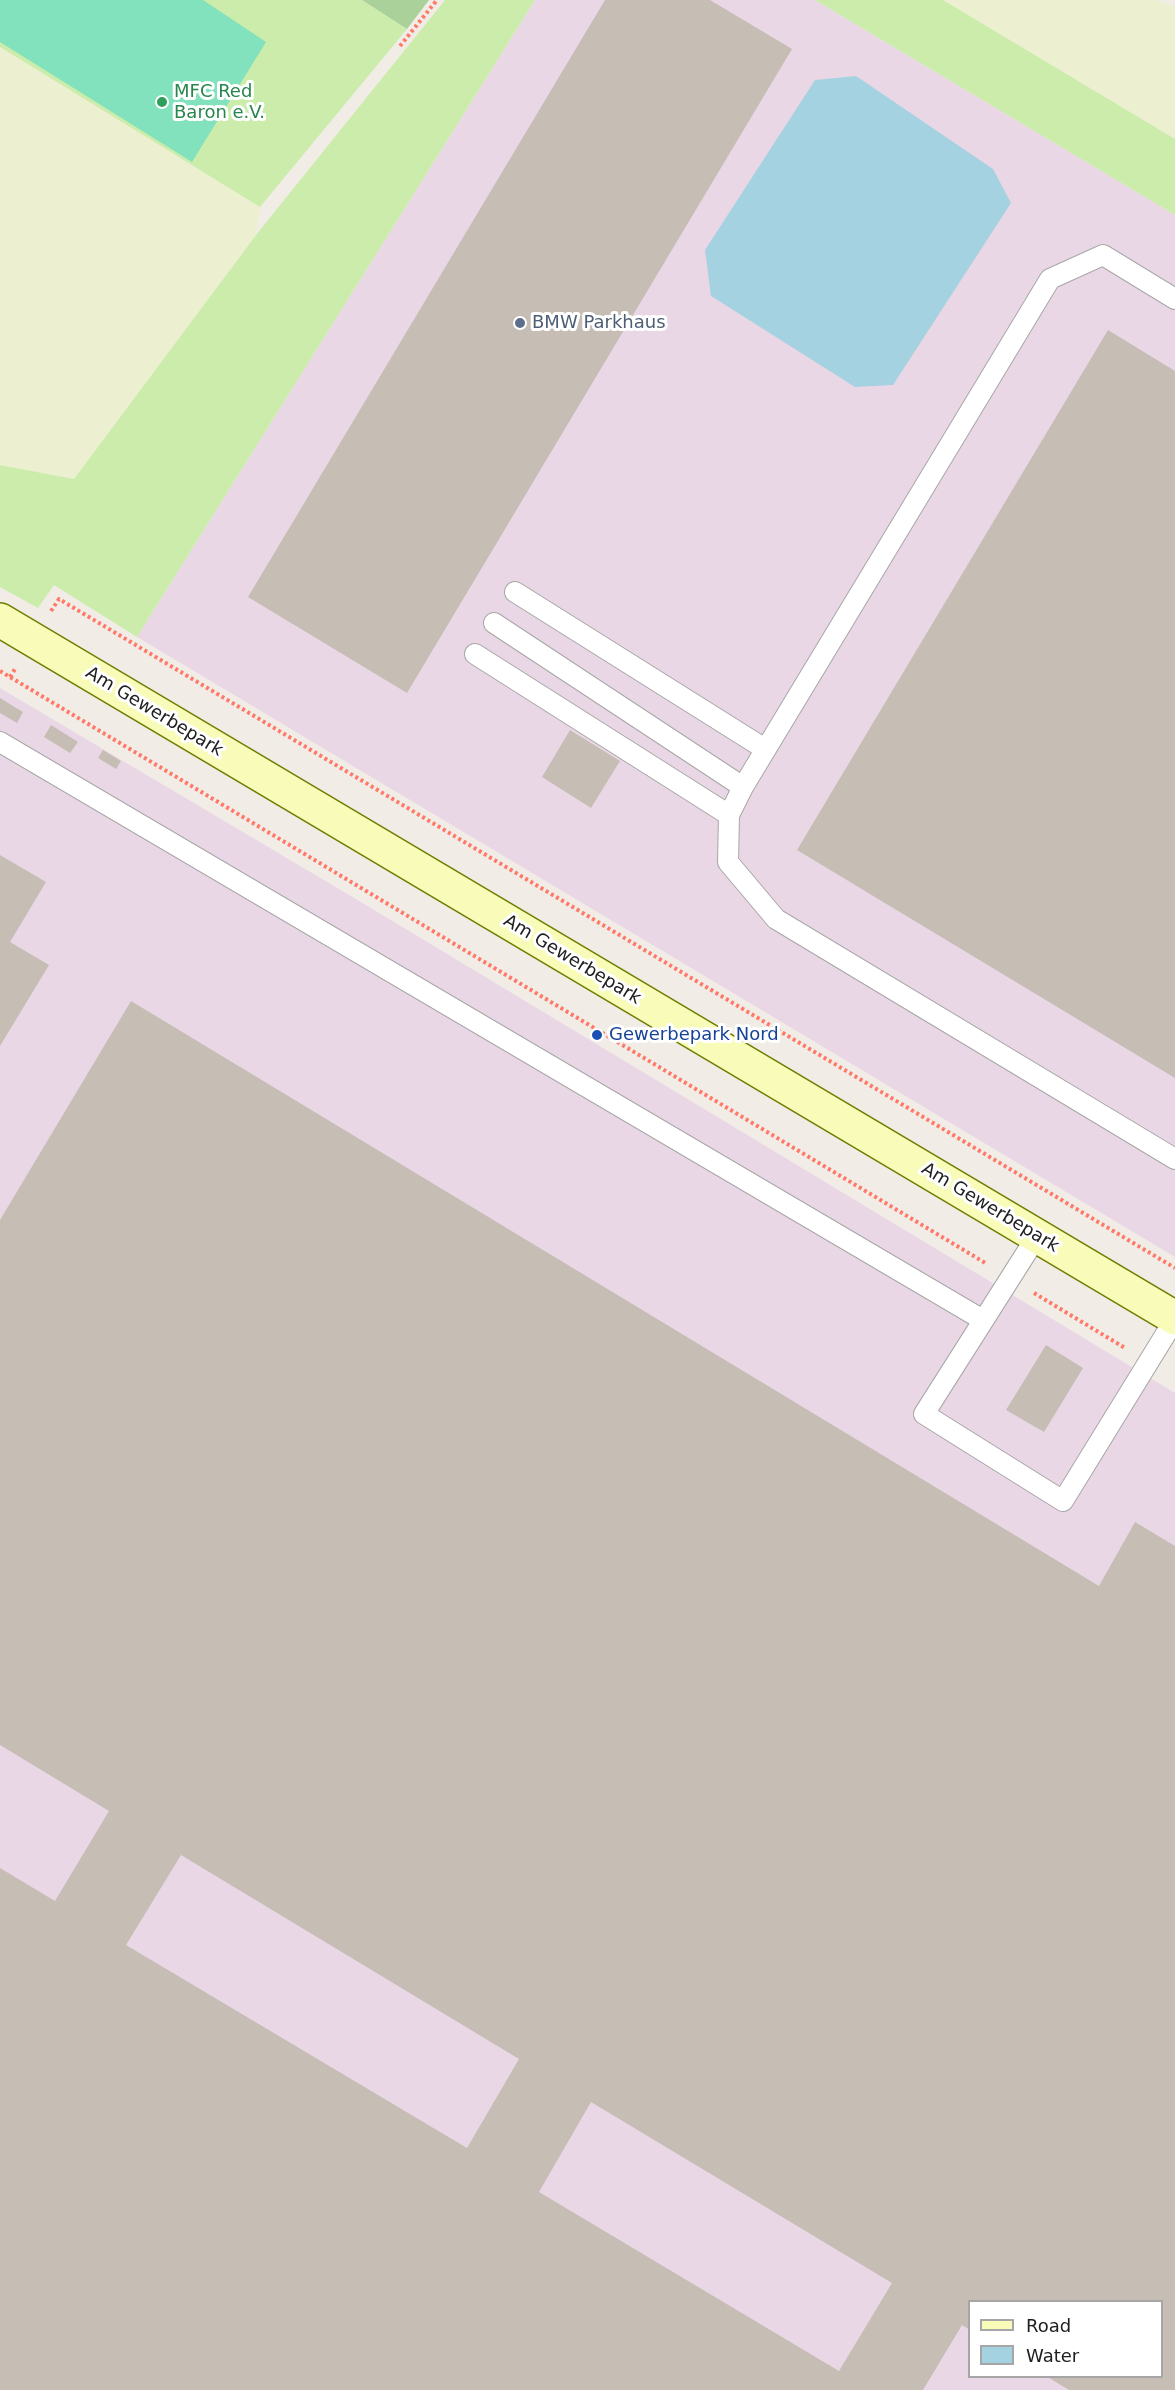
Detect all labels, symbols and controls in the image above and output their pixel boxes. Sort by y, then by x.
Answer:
place label: MFC Red Baron e.V. [174,81,265,124]
marker: MFC Red Baron e.V. [155,95,169,109]
place label: BMW Parkhaus [532,312,666,334]
marker: BMW Parkhaus [513,316,527,330]
street label: Am Gewerbepark [81,662,227,762]
street label: Am Gewerbepark [499,910,645,1010]
place label: Gewerbepark Nord [609,1024,779,1046]
marker: Gewerbepark Nord [590,1028,604,1042]
street label: Am Gewerbepark [917,1158,1063,1258]
legend [968,2300,1163,2378]
text: Road [1026,2315,1071,2336]
text: Water [1026,2345,1079,2366]

